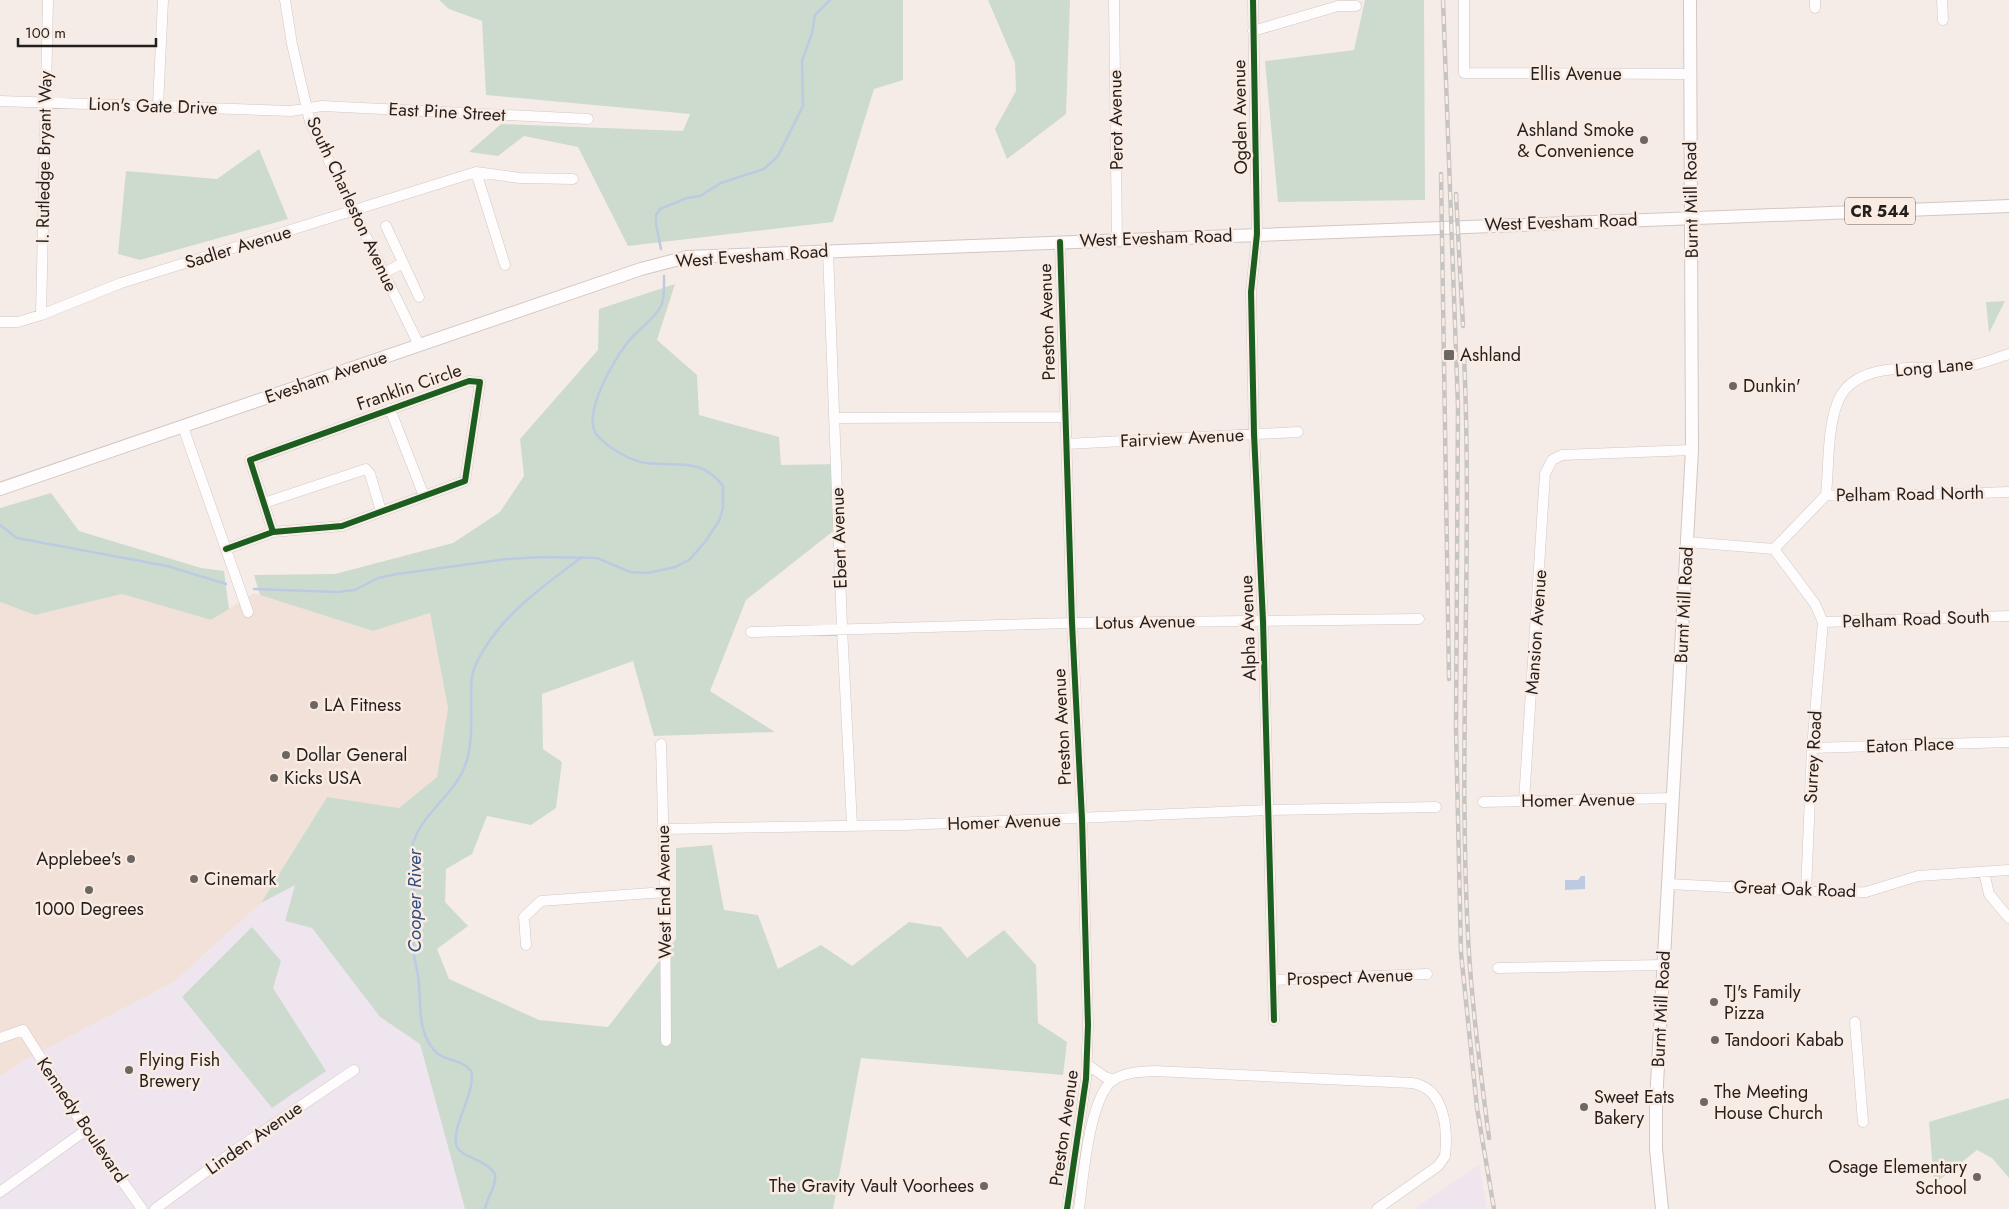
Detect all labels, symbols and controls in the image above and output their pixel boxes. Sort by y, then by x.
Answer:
scale bar [18,15,155,47]
text: 100 m [25,22,66,44]
street label: Ogden Avenue [1226,59,1254,175]
street label: Ellis Avenue [1530,61,1622,87]
street label: I. Rutledge Bryant Way [29,70,59,244]
street label: Perot Avenue [1102,70,1130,170]
street label: Lion's Gate Drive [88,91,218,121]
street label: East Pine Street [388,96,507,128]
street label: South Charleston Avenue [300,112,404,296]
place label: Ashland Smoke & Convenience [1517,117,1634,164]
marker: Ashland Smoke & Convenience [1638,134,1650,146]
street label: Burnt Mill Road [1677,141,1705,259]
road number: CR 544 [1845,198,1915,225]
street label: West Evesham Road [1484,206,1638,238]
street label: Sadler Avenue [182,219,294,275]
street label: West Evesham Road [1079,222,1233,254]
street label: West Evesham Road [675,238,829,274]
street label: Preston Avenue [1032,263,1062,381]
place label: Ashland [1460,342,1521,368]
street label: Evesham Avenue [261,344,391,410]
marker: Ashland [1442,348,1456,362]
street label: Long Lane [1894,351,1974,383]
street label: Franklin Circle [353,357,465,417]
place label: Dunkin' [1743,373,1801,399]
marker: Dunkin' [1727,380,1739,392]
street label: Fairview Avenue [1119,422,1245,454]
street label: Pelham Road North [1836,480,1984,508]
street label: Ebert Avenue [824,487,854,589]
street label: Burnt Mill Road [1668,546,1700,664]
street label: Mansion Avenue [1519,569,1553,695]
street label: Alpha Avenue [1233,575,1263,681]
street label: Pelham Road South [1842,603,1990,635]
street label: Lotus Avenue [1095,608,1195,636]
street label: Preston Avenue [1046,668,1078,786]
place label: LA Fitness [324,692,401,718]
marker: LA Fitness [308,699,320,711]
street label: Surrey Road [1798,710,1828,804]
street label: Eaton Place [1866,730,1954,760]
place label: Dollar General [296,742,408,768]
marker: Dollar General [280,749,292,761]
place label: Kicks USA [284,765,361,791]
marker: Kicks USA [268,772,280,784]
street label: Homer Avenue [1521,786,1635,814]
street label: Homer Avenue [947,807,1061,837]
street label: West End Avenue [650,825,678,959]
place label: Applebee's [36,846,121,872]
water label: Cooper River [401,848,428,953]
marker: Applebee's [125,853,137,865]
place label: Cinemark [204,866,277,892]
marker: Cinemark [188,873,200,885]
street label: Great Oak Road [1733,874,1857,904]
marker: 1000 Degrees [83,884,95,896]
place label: 1000 Degrees [34,896,144,922]
street label: Burnt Mill Road [1645,950,1677,1068]
street label: Prospect Avenue [1286,962,1414,992]
place label: TJ's Family Pizza [1724,979,1801,1026]
marker: TJ's Family Pizza [1708,996,1720,1008]
place label: Tandoori Kabab [1725,1027,1844,1053]
marker: Tandoori Kabab [1709,1034,1721,1046]
place label: Flying Fish Brewery [139,1047,220,1094]
street label: Kennedy Boulevard [30,1052,134,1188]
marker: Flying Fish Brewery [123,1064,135,1076]
street label: Preston Avenue [1043,1068,1085,1188]
place label: The Meeting House Church [1714,1079,1823,1126]
place label: Sweet Eats Bakery [1594,1084,1674,1131]
street label: Linden Avenue [200,1095,308,1181]
marker: The Meeting House Church [1698,1096,1710,1108]
marker: Sweet Eats Bakery [1578,1101,1590,1113]
place label: Osage Elementary School [1828,1154,1967,1201]
marker: Osage Elementary School [1971,1171,1983,1183]
place label: The Gravity Vault Voorhees [769,1173,974,1199]
marker: The Gravity Vault Voorhees [978,1180,990,1192]

